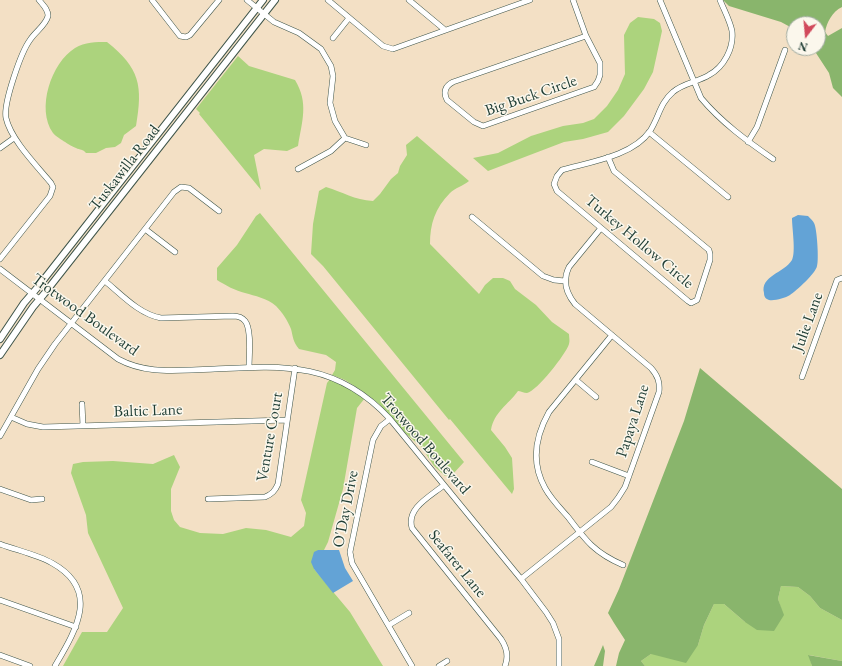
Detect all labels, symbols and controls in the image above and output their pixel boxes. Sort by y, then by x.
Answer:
north arrow [786,16,826,56]
text: N [797,39,809,55]
street label: Big Buck Circle [483,71,579,121]
street label: Tuskawilla Road [86,121,164,215]
street label: Turkey Hollow Circle [581,191,697,293]
street label: Trotwood Boulevard [28,270,142,360]
street label: Julie Lane [788,290,828,354]
street label: Papaya Lane [612,382,654,460]
street label: Trotwood Boulevard [376,390,474,498]
street label: Venture Court [253,391,287,483]
street label: Baltic Lane [113,400,183,422]
street label: O'Day Drive [329,469,363,549]
street label: Seafarer Lane [424,526,490,602]

